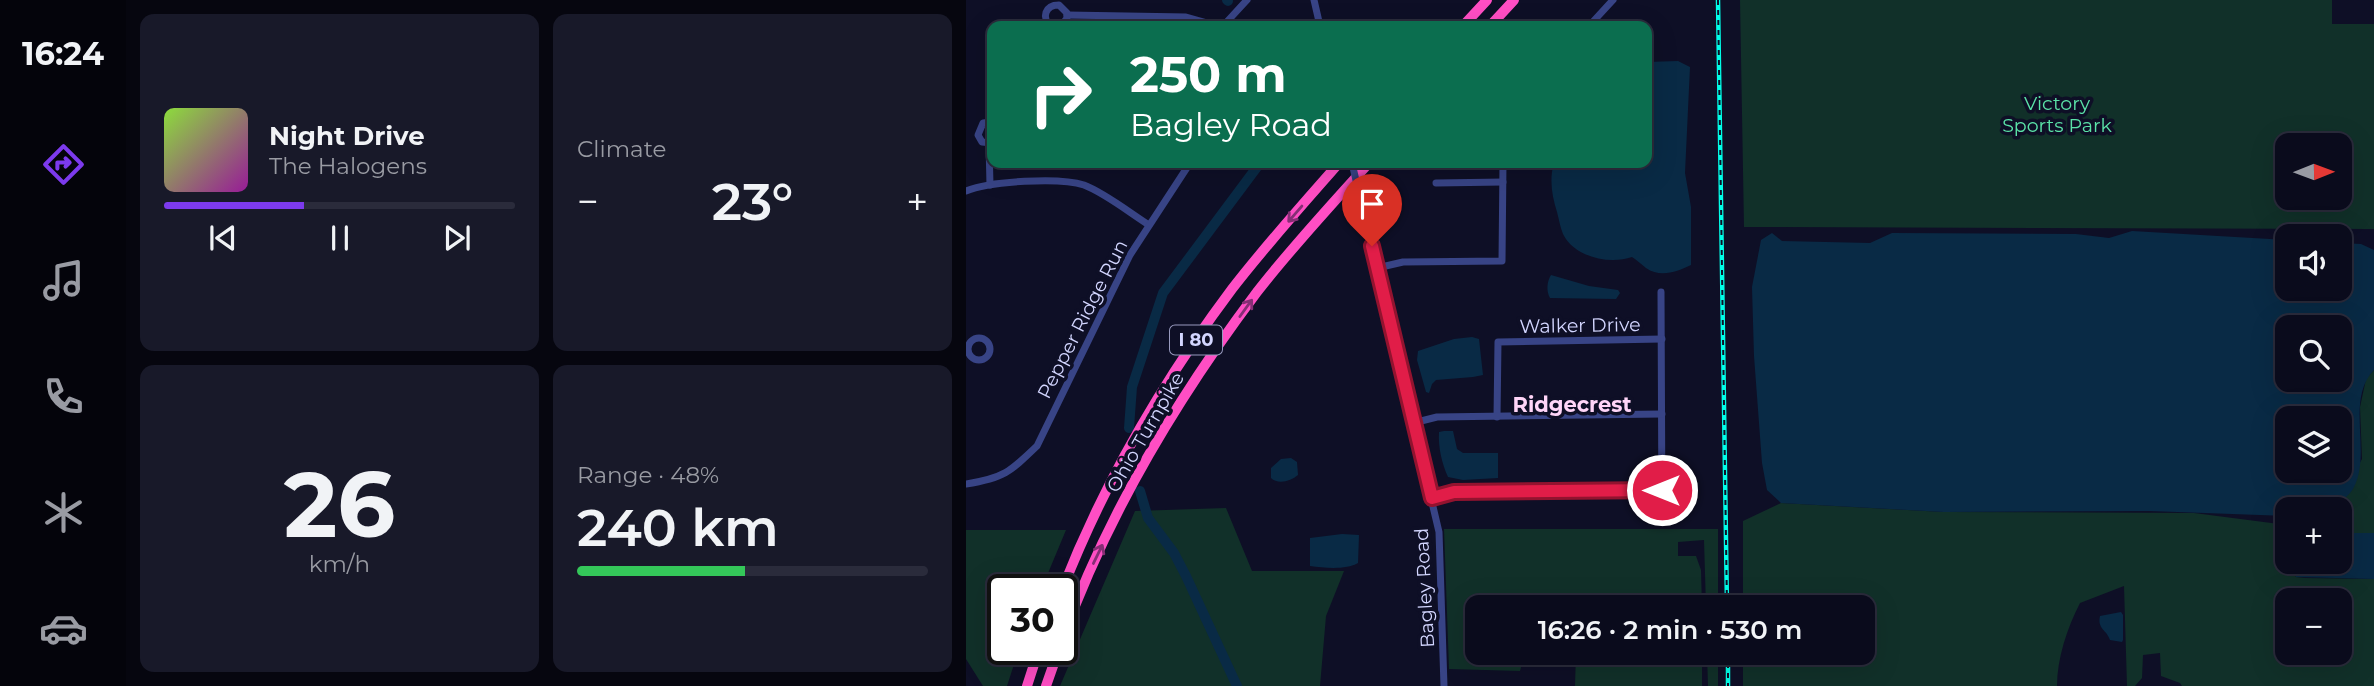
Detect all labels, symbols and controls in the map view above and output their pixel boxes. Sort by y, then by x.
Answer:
text: 16:24 [22,34,104,73]
text: 250 m [1130,45,1287,104]
icon: right [1015,49,1106,140]
park label: Victory Sports Park [2002,92,2113,137]
text: Bagley Road [1130,105,1332,144]
text: Night Drive [269,120,425,152]
north arrow [2275,133,2352,210]
map controls [2275,133,2352,665]
text: Climate [577,135,666,163]
icon: directions [39,140,88,189]
text: The Halogens [269,152,427,180]
text: 23° [712,170,793,233]
pin [1342,174,1402,246]
text: − [577,178,599,225]
text: + [906,178,928,225]
icon: arrive [1353,185,1391,223]
one-way arrow [1287,205,1303,223]
icon: previous [204,219,242,257]
icon: pause [321,219,359,257]
icon: next [438,219,476,257]
button: sound [2275,224,2352,301]
street label: Pepper Ridge Run [1032,236,1132,403]
icon: music [39,256,88,305]
one-way arrow [1239,299,1253,318]
street label: Walker Drive [1519,313,1641,338]
button: search [2275,315,2352,392]
road number: I 80 [1170,326,1222,354]
street label: Ohio Turnpike [1102,368,1189,496]
icon: phone [39,372,88,421]
district label: Ridgecrest [1512,392,1632,417]
button: layers [2275,406,2352,483]
text: 26 [284,449,395,560]
position arrow [1625,453,1699,527]
text: Range · 48% [577,461,719,489]
icon: climate [39,488,88,537]
text: 240 km [577,496,779,559]
button: + [2275,497,2352,574]
street label: Bagley Road [1410,527,1439,648]
one-way arrow [1093,544,1106,565]
text: km/h [309,550,370,578]
speed limit sign: 30 [987,574,1078,665]
button: − [2275,588,2352,665]
icon: car [39,604,88,653]
text: 16:26 · 2 min · 530 m [1538,614,1802,646]

